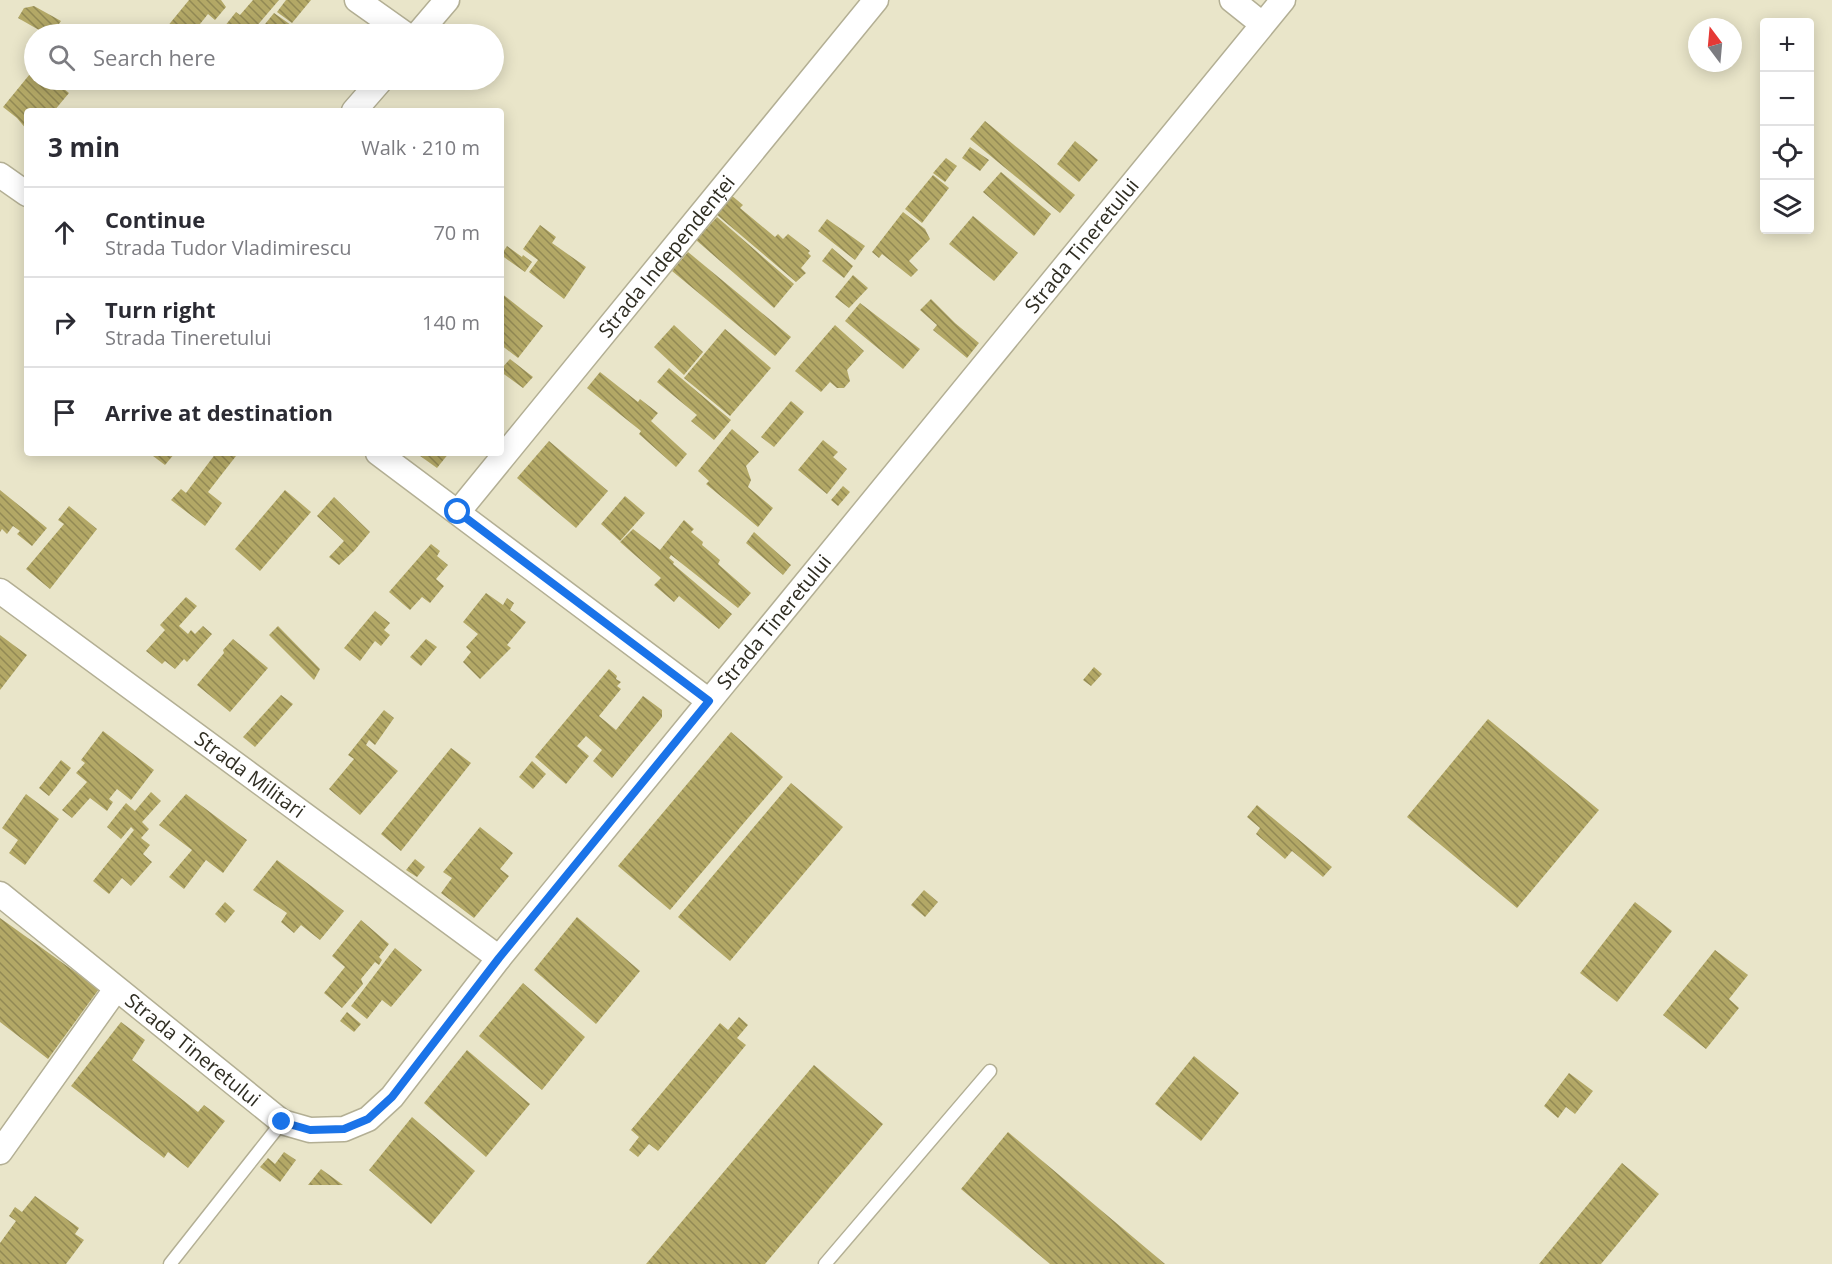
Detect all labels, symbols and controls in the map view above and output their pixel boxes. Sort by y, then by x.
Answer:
north arrow [1688,18,1742,72]
map controls [1760,18,1814,234]
button: + [1760,18,1814,72]
search box [24,24,504,90]
icon: search [45,41,78,74]
text: Search here [93,42,216,72]
button: − [1760,72,1814,126]
button: locate [1760,126,1814,180]
text: 3 min [48,129,120,165]
text: Walk · 210 m [361,134,480,161]
street label: Strada Independenței [592,169,741,343]
street label: Strada Tineretului [1018,172,1145,319]
button: layers [1760,180,1814,234]
text: Continue [105,204,205,234]
icon: ahead [48,216,81,249]
text: 70 m [433,219,480,246]
text: Strada Tudor Vladimirescu [105,234,352,261]
text: Turn right [105,294,216,324]
icon: right [48,306,81,339]
text: 140 m [422,309,480,336]
text: Strada Tineretului [105,324,272,351]
icon: arrive [48,396,81,429]
text: Arrive at destination [105,397,333,427]
route start [444,498,470,524]
street label: Strada Tineretului [710,549,837,695]
street label: Strada Militari [189,725,311,824]
street label: Strada Tineretului [120,987,267,1112]
route end [268,1108,294,1134]

